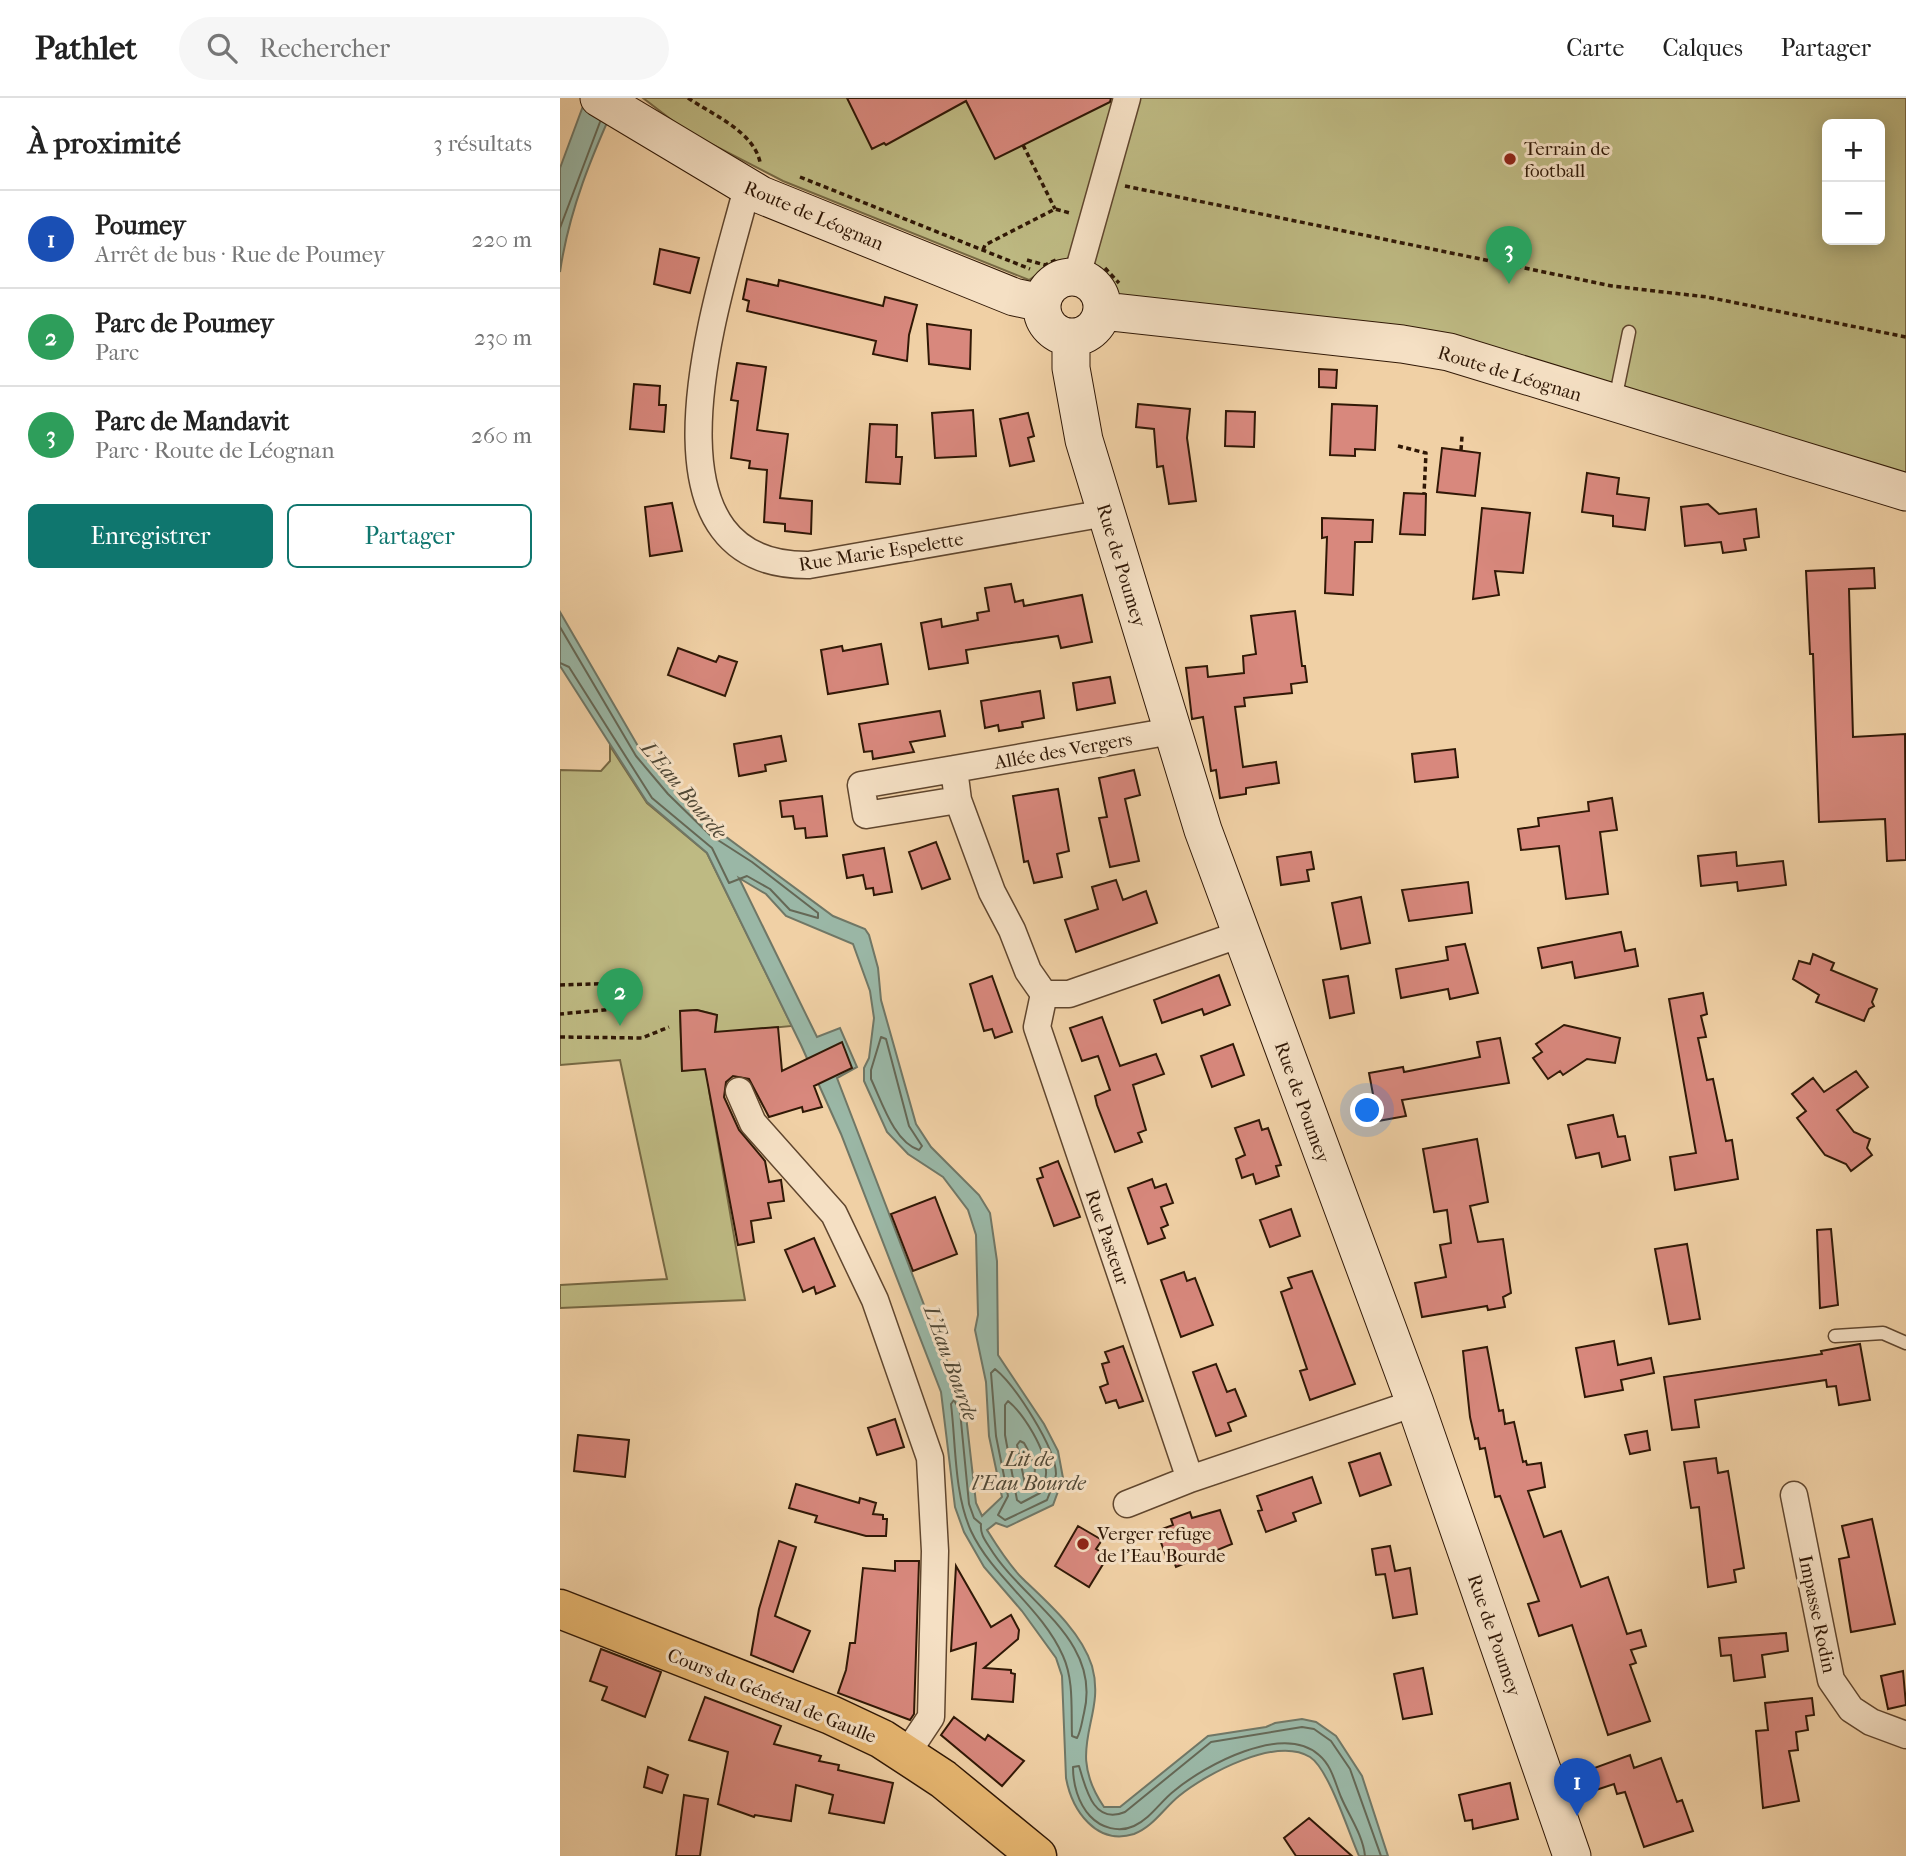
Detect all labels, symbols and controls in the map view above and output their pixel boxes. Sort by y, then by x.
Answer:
search box [179,17,669,80]
text: Pathlet [35,29,137,68]
icon: search [203,29,241,67]
text: Rechercher [259,33,390,64]
text: Carte [1566,34,1624,62]
text: Calques [1662,34,1743,62]
text: Partager [1781,34,1871,62]
map controls [1822,119,1885,245]
button: + [1822,119,1885,182]
text: À proximité [28,126,181,161]
text: 3 résultats [433,130,532,157]
place label: Terrain de football [1524,138,1610,182]
marker: Terrain de football [1502,151,1518,167]
street label: Route de Léognan [741,177,887,255]
button: − [1822,182,1885,245]
text: Poumey [95,210,186,241]
text: 1 [47,226,55,253]
text: 220 m [472,226,532,253]
pin: 3 [1486,226,1532,284]
text: Arrêt de bus · Rue de Poumey [95,241,385,268]
text: Parc de Poumey [95,308,274,339]
text: 2 [45,324,57,351]
text: 230 m [474,324,532,351]
text: Parc [95,339,139,366]
street label: Route de Léognan [1435,342,1584,406]
text: Parc de Mandavit [95,406,289,437]
text: 3 [46,422,56,449]
text: 260 m [471,422,532,449]
text: Parc · Route de Léognan [95,437,335,464]
street label: Rue de Poumey [1092,501,1150,630]
button: Enregistrer [28,504,273,568]
button: Partager [287,504,532,568]
street label: Rue Marie Espelette [797,528,965,576]
street label: Allée des Vergers [991,728,1134,774]
water label: L'Eau Bourde [635,735,732,844]
pin: 2 [597,968,643,1026]
street label: Rue de Poumey [1270,1039,1335,1167]
your location [1350,1093,1384,1127]
street label: Rue Pasteur [1080,1187,1134,1289]
water label: L'Eau Bourde [918,1300,983,1424]
water label: Lit de l'Eau Bourde [971,1447,1086,1495]
place label: Verger refuge de l'Eau Bourde [1096,1523,1225,1567]
marker: Verger refuge de l'Eau Bourde [1075,1536,1091,1552]
street label: Impasse Rodin [1794,1553,1840,1675]
street label: Rue de Poumey [1463,1571,1526,1700]
street label: Cours du Général de Gaulle [664,1644,879,1748]
pin: 1 [1554,1758,1600,1816]

